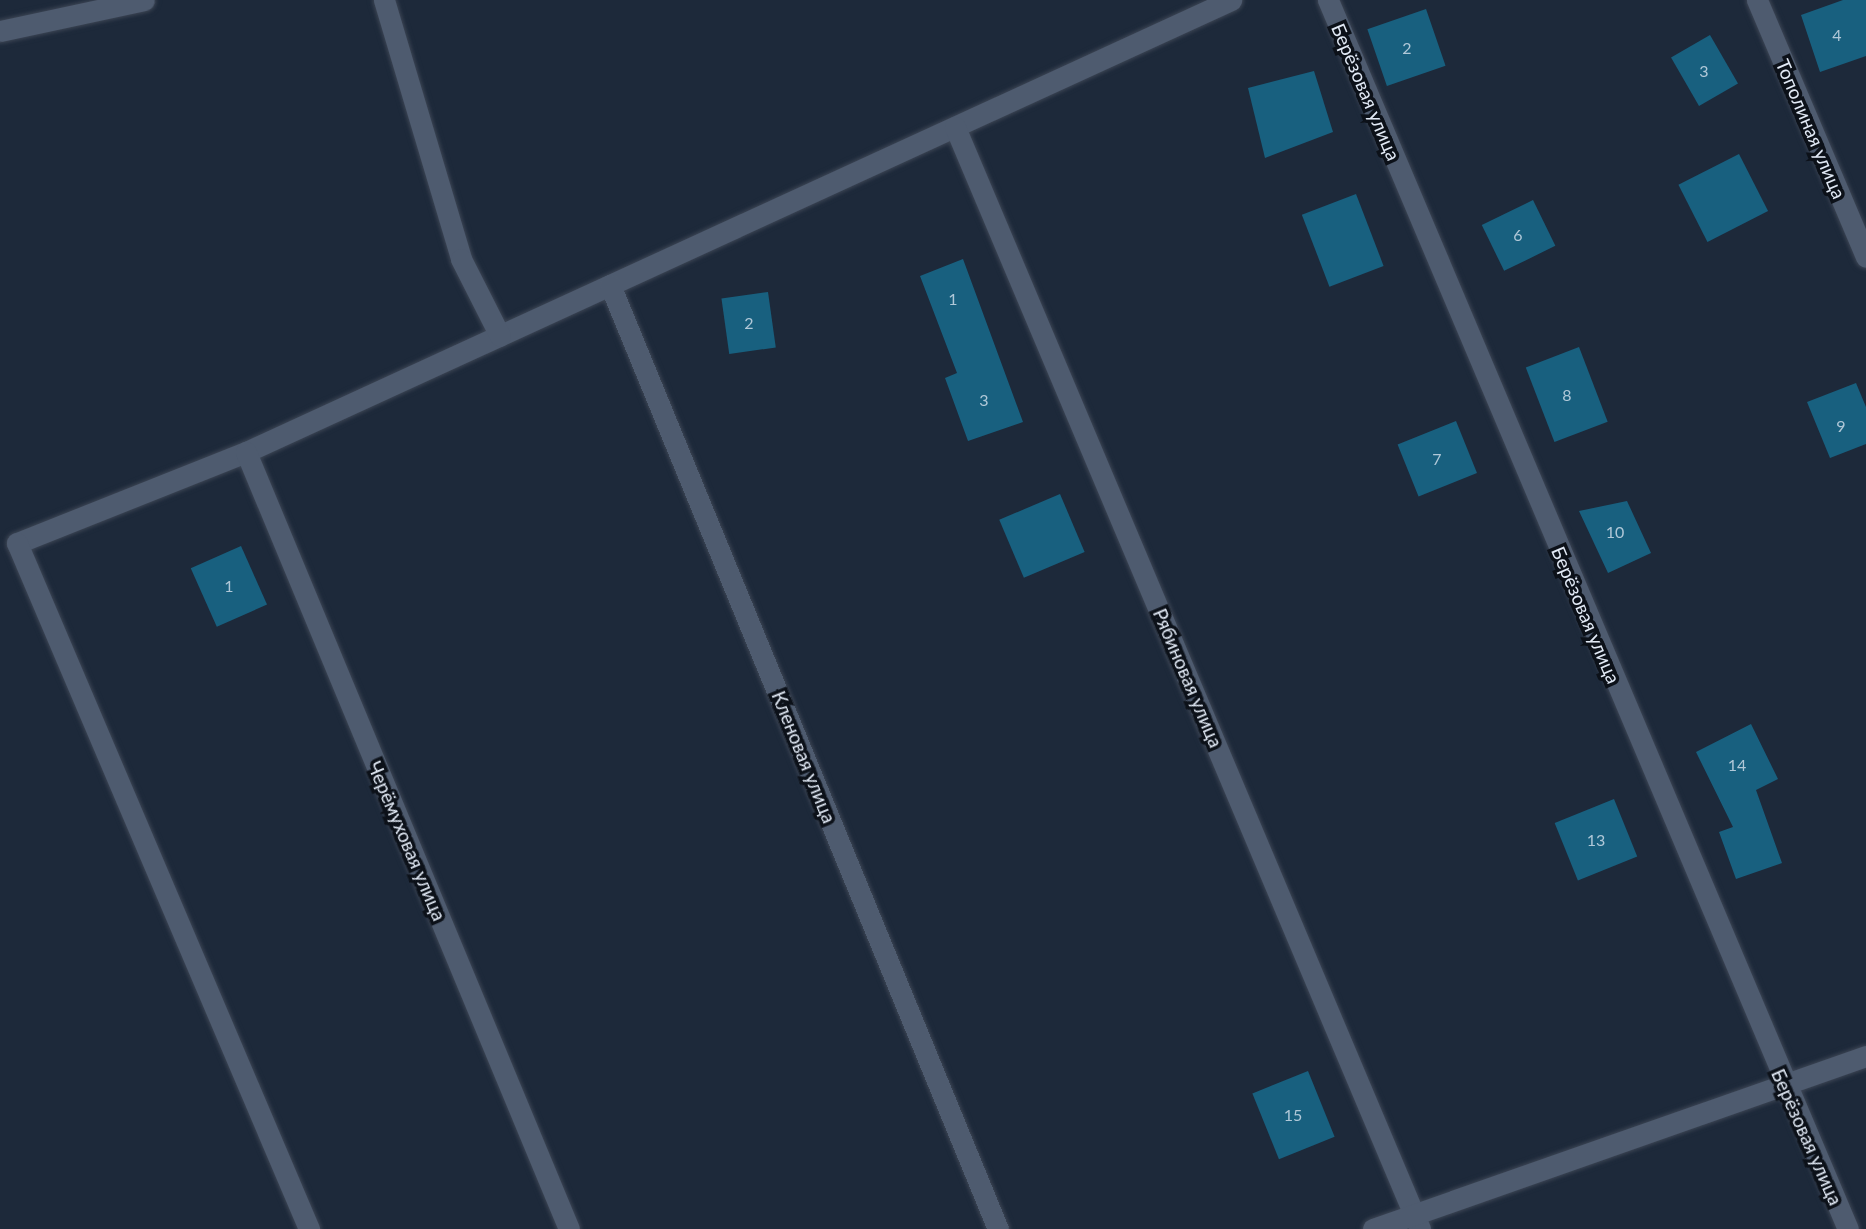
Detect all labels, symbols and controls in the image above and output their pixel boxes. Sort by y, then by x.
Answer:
street label: Берёзовая улица [1327,20,1405,164]
house number: 4 [1832,25,1842,45]
house number: 2 [1402,38,1412,58]
street label: Тополиная улица [1771,56,1851,202]
house number: 3 [1699,61,1709,81]
house number: 6 [1513,225,1523,245]
house number: 1 [948,289,958,309]
house number: 2 [744,313,754,333]
house number: 8 [1562,385,1572,405]
house number: 3 [979,390,989,410]
house number: 9 [1836,416,1846,436]
house number: 7 [1432,449,1442,469]
house number: 10 [1606,522,1624,542]
street label: Берёзовая улица [1547,543,1625,687]
house number: 1 [224,576,234,596]
street label: Рябиновая улица [1148,605,1228,751]
street label: Кленовая улица [767,688,841,826]
house number: 14 [1728,755,1746,775]
street label: Черёмуховая улица [363,758,451,924]
house number: 13 [1587,830,1605,850]
street label: Берёзовая улица [1767,1065,1847,1209]
house number: 15 [1284,1105,1302,1125]

